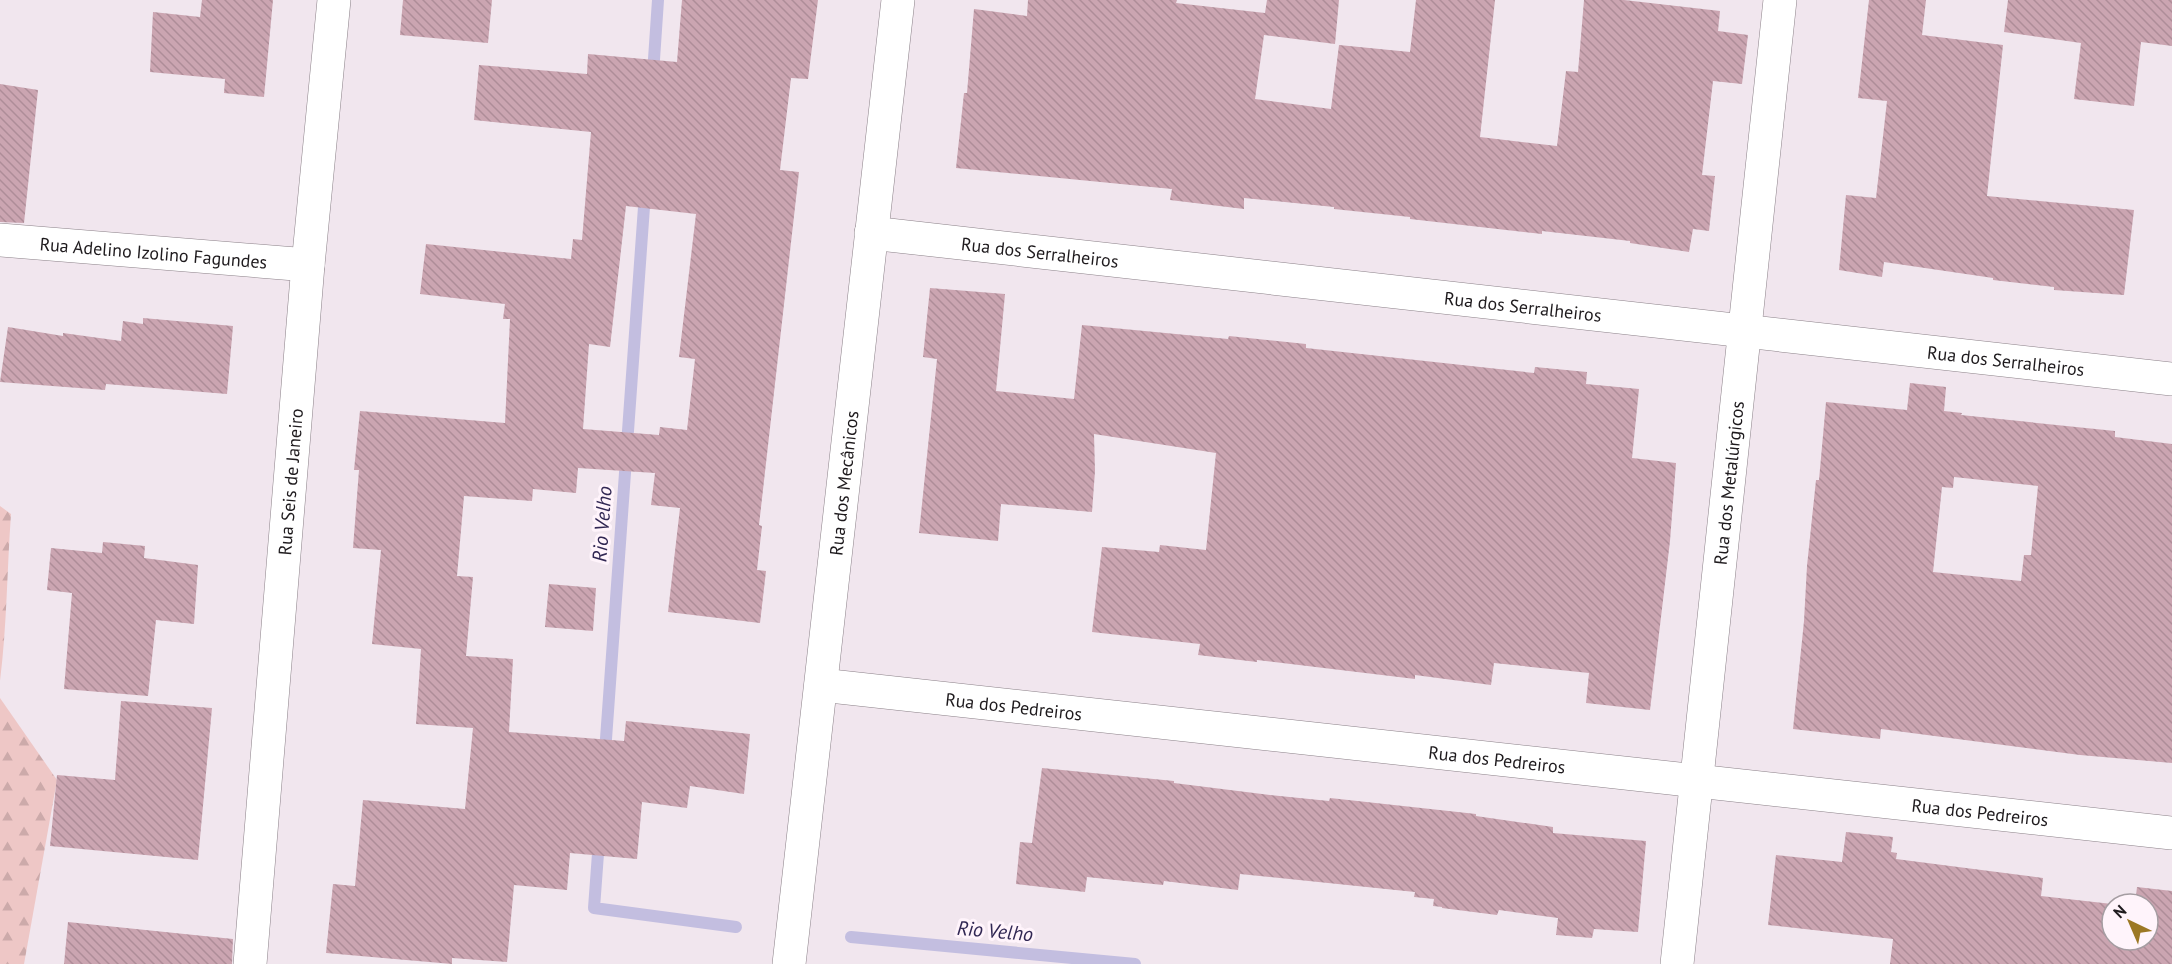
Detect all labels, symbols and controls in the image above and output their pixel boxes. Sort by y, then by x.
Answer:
street label: Rua Adelino Izolino Fagundes [39,232,268,273]
street label: Rua dos Serralheiros [960,232,1120,272]
street label: Rua dos Serralheiros [1443,286,1603,326]
street label: Rua dos Serralheiros [1926,340,2086,381]
street label: Rua dos Metalúrgicos [1708,400,1749,566]
street label: Rua Seis de Janeiro [272,407,308,556]
street label: Rua dos Mecânicos [824,409,863,557]
water label: Rio Velho [586,485,618,563]
street label: Rua dos Pedreiros [944,687,1083,725]
street label: Rua dos Pedreiros [1427,740,1567,778]
street label: Rua dos Pedreiros [1910,793,2050,831]
north arrow [2100,892,2160,952]
text: N [2109,900,2130,922]
water label: Rio Velho [956,915,1034,947]

